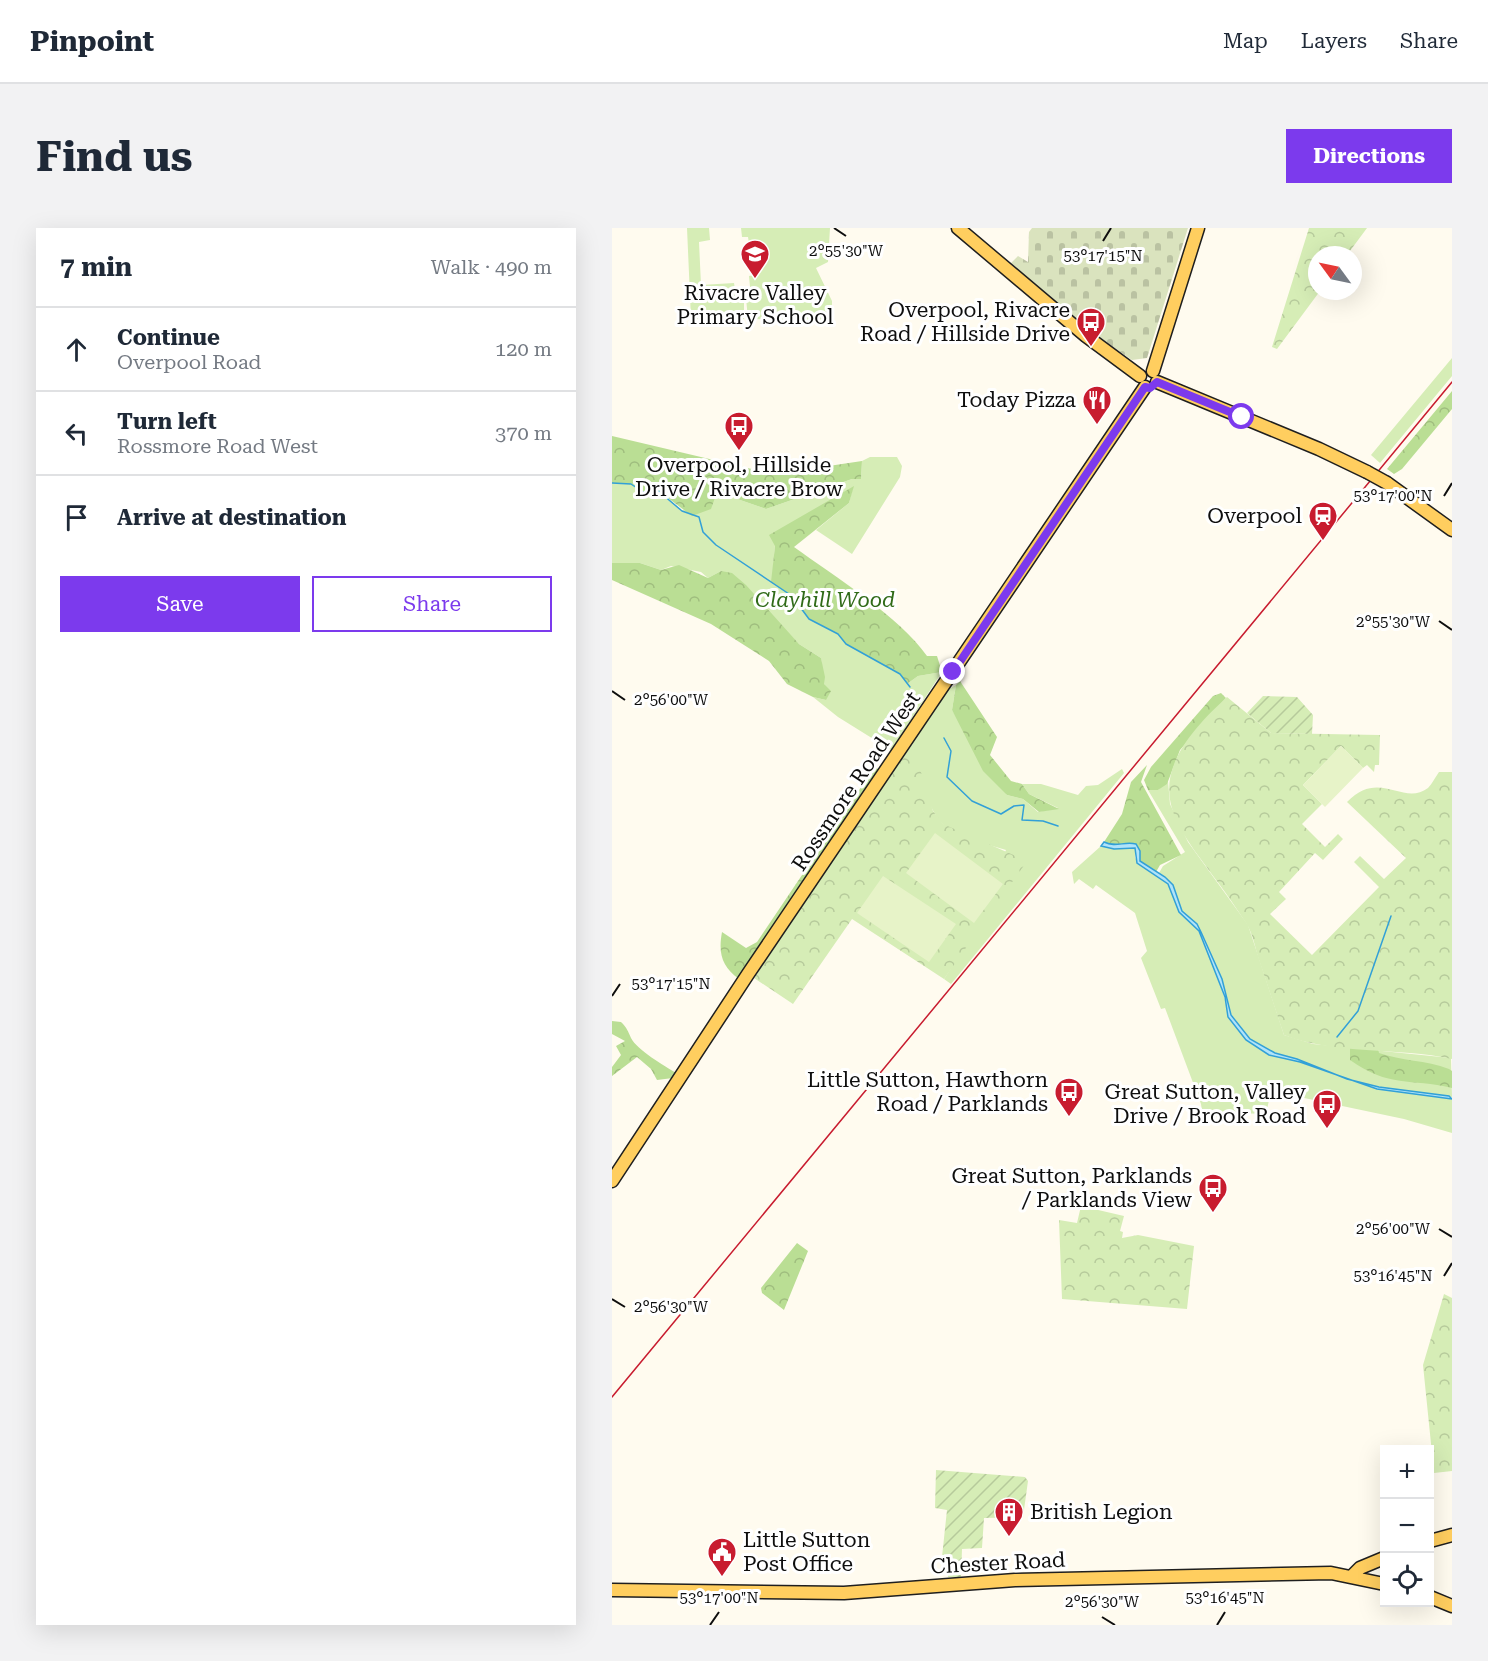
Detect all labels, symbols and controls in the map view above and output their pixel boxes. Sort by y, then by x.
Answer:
text: Pinpoint [30,25,154,58]
text: Map [1223,29,1268,53]
text: Layers [1301,29,1367,53]
text: Share [1400,29,1458,53]
button: Directions [1286,129,1452,183]
text: Find us [36,132,193,181]
school or university icon: Rivacre Valley Primary School [739,238,771,280]
text: 2°55'30"W [809,242,884,260]
north arrow [1308,246,1362,300]
text: 53°17'15"N [1063,247,1143,265]
text: 7 min [60,252,132,282]
text: Walk · 490 m [431,255,552,279]
place label: Rivacre Valley Primary School [676,281,834,329]
place label: Overpool, Rivacre Road / Hillside Drive [860,298,1070,346]
bus stop icon: Overpool, Rivacre Road / Hillside Drive [1075,306,1107,348]
text: Continue [117,325,220,350]
icon: ahead [60,333,93,366]
text: 120 m [495,337,552,361]
text: Overpool Road [117,350,261,374]
restaurant icon: Today Pizza [1081,384,1113,426]
place label: Today Pizza [957,388,1077,412]
route start [1228,403,1254,429]
text: Turn left [117,409,217,434]
bus stop icon: Overpool, Hillside Drive / Rivacre Brow [723,410,755,452]
icon: left [60,417,93,450]
text: 370 m [495,421,552,445]
text: Rossmore Road West [117,434,318,458]
place label: Overpool, Hillside Drive / Rivacre Brow [635,453,844,501]
text: 53°17'00"N [1353,487,1433,505]
station icon: Overpool [1307,500,1339,542]
icon: arrive [60,501,93,534]
place label: Overpool [1207,504,1302,528]
text: Arrive at destination [117,505,346,530]
button: Save [60,576,300,632]
button: Share [312,576,552,632]
park label: Clayhill Wood [755,588,895,612]
text: 2°55'30"W [1356,613,1431,631]
route end [939,658,965,684]
street label: Rossmore Road West [787,687,925,875]
text: 2°56'00"W [634,691,709,709]
text: 53°17'15"N [631,975,711,993]
place label: Little Sutton, Hawthorn Road / Parklands [807,1068,1048,1116]
bus stop icon: Little Sutton, Hawthorn Road / Parklands [1053,1076,1085,1118]
place label: Great Sutton, Valley Drive / Brook Road [1105,1080,1307,1128]
bus stop icon: Great Sutton, Valley Drive / Brook Road [1311,1088,1343,1130]
place label: Great Sutton, Parklands / Parklands View [951,1164,1193,1212]
bus stop icon: Great Sutton, Parklands / Parklands View [1197,1172,1229,1214]
text: 2°56'00"W [1356,1220,1431,1238]
text: 53°16'45"N [1353,1267,1433,1285]
text: 2°56'30"W [634,1298,709,1316]
map controls [1380,1445,1434,1607]
button: + [1380,1445,1434,1499]
building icon: British Legion [993,1496,1025,1538]
button: − [1380,1499,1434,1553]
place label: British Legion [1030,1500,1173,1524]
place label: Little Sutton Post Office [743,1528,871,1576]
public building icon: Little Sutton Post Office [706,1536,738,1578]
street label: Chester Road [930,1547,1066,1579]
button: locate [1380,1553,1434,1607]
text: 53°17'00"N [679,1589,759,1607]
text: 53°16'45"N [1185,1589,1265,1607]
text: 2°56'30"W [1065,1593,1140,1611]

